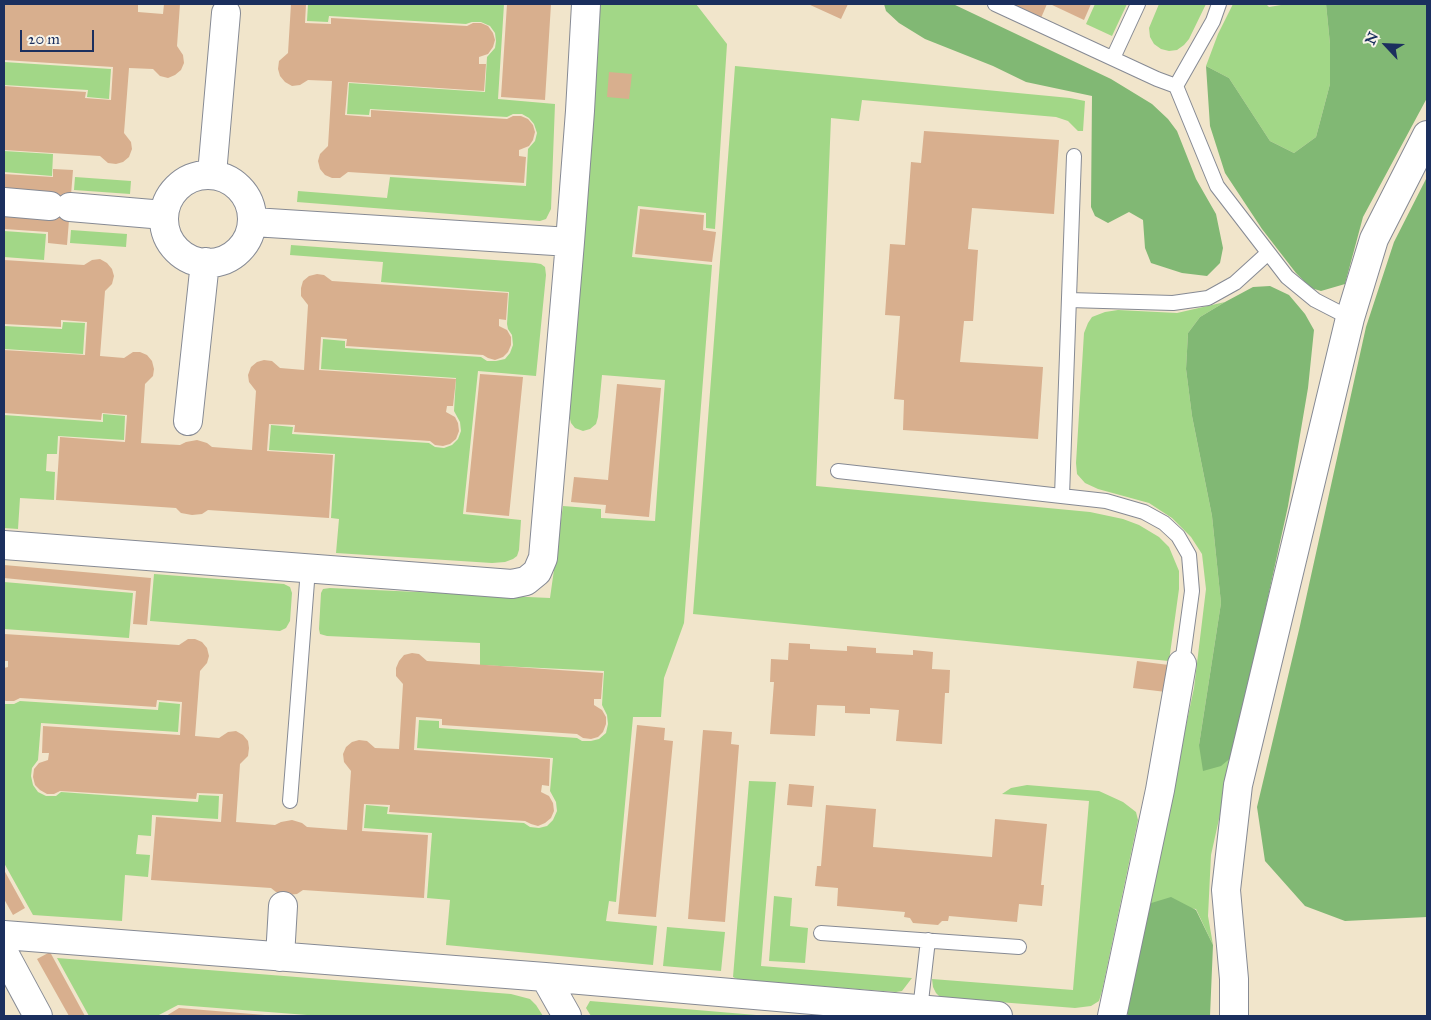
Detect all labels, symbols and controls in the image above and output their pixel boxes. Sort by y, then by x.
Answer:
scale bar [22,20,96,52]
north arrow [1361,20,1411,70]
text: N [1362,29,1382,47]
text: 20 m [28,30,60,48]

